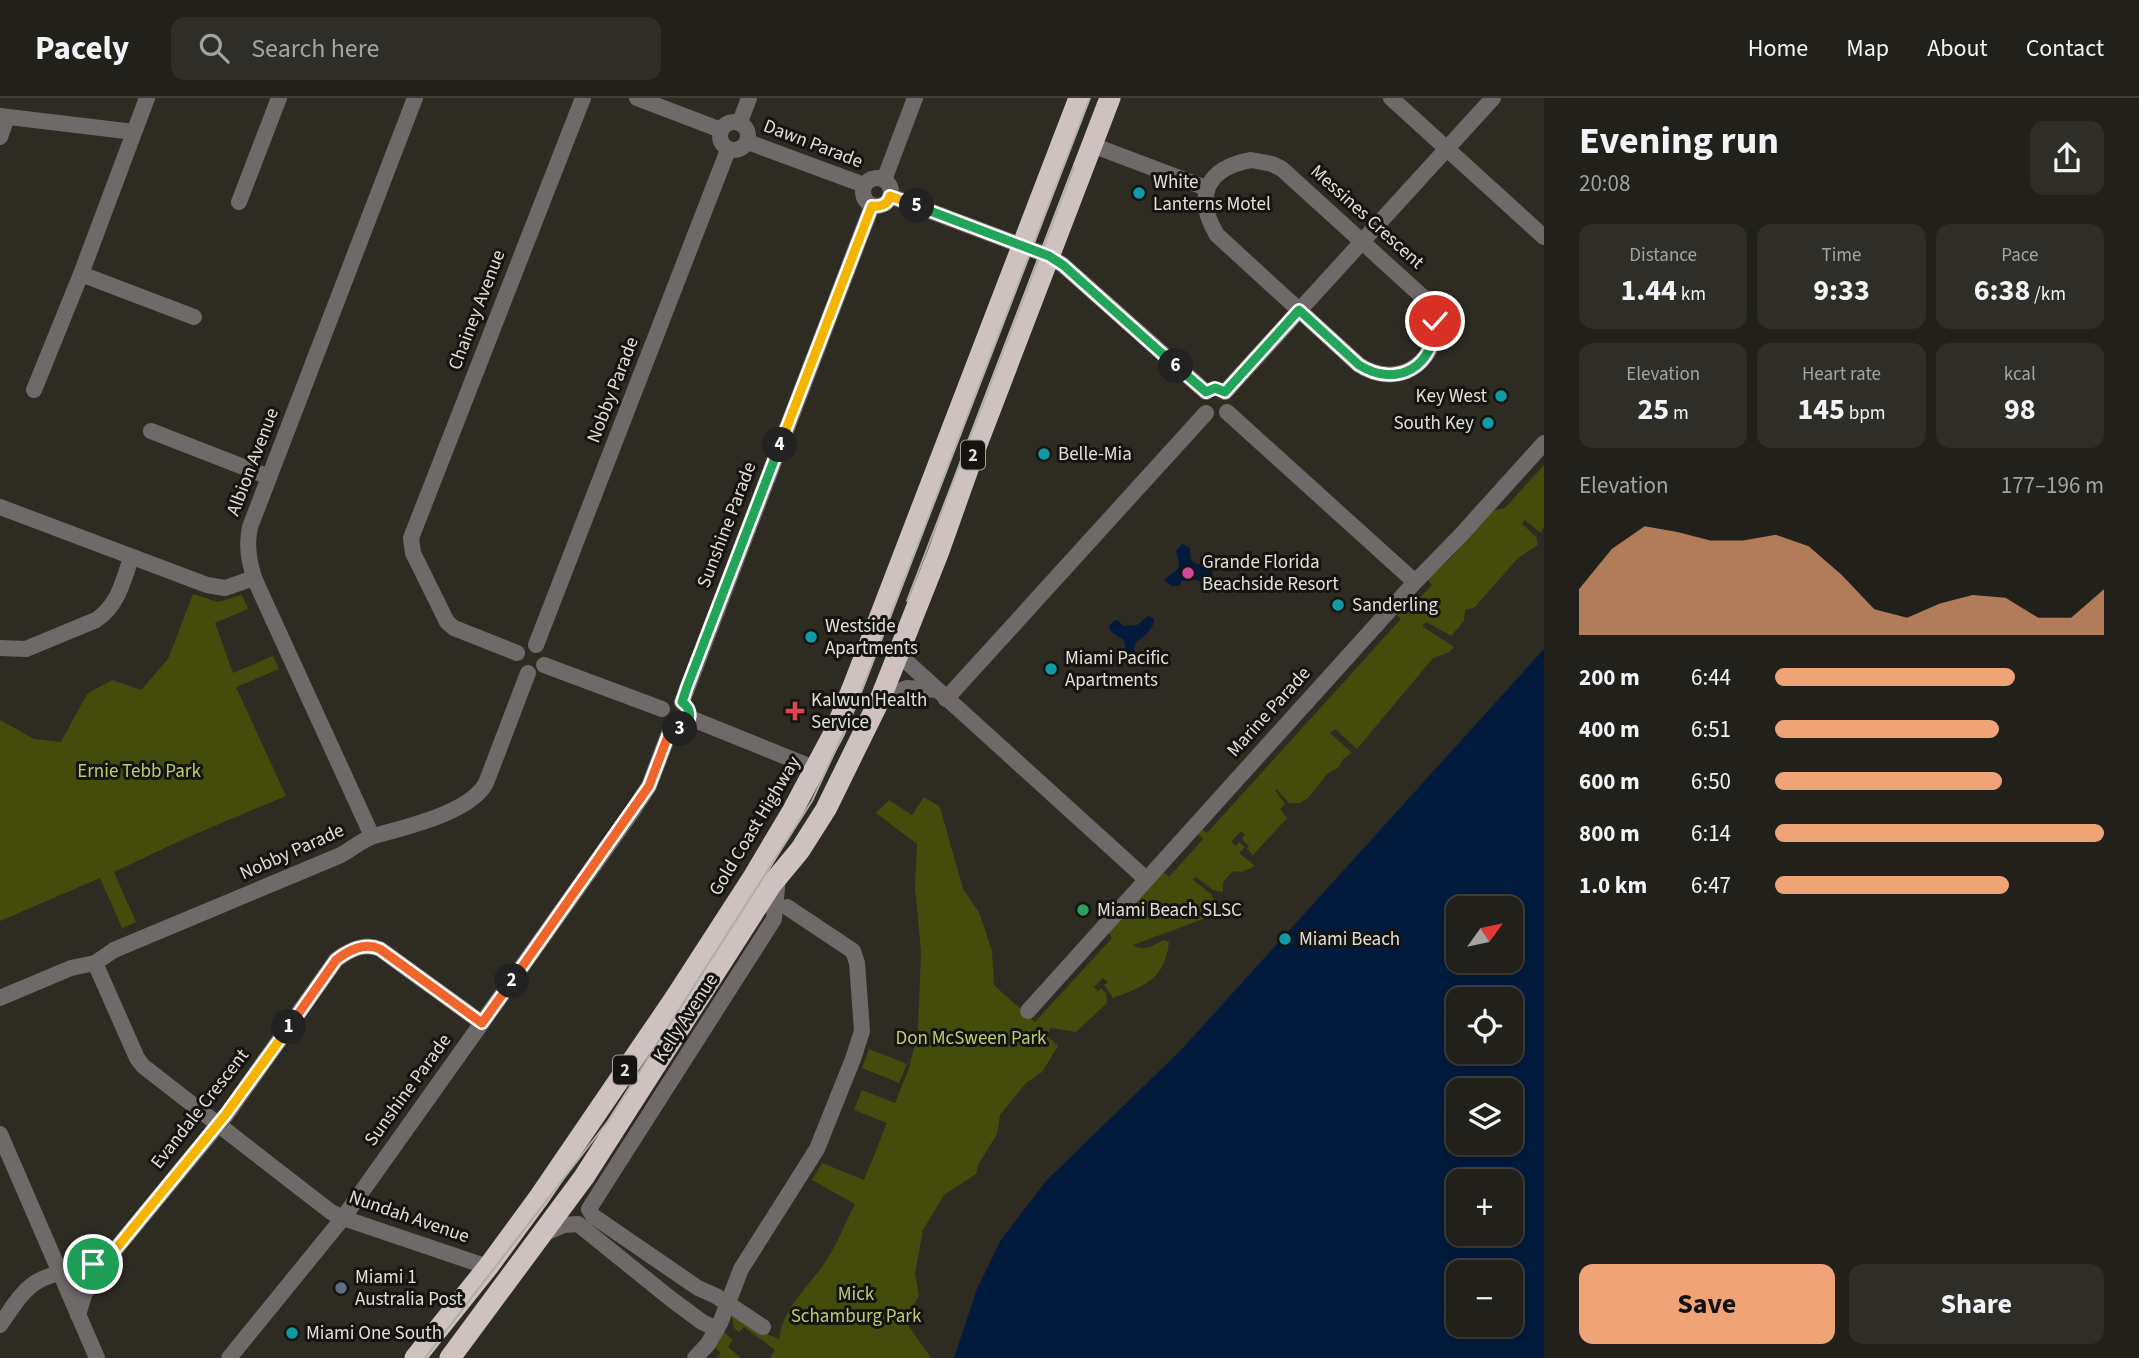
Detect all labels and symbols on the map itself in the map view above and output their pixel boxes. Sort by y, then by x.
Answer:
street label: Dawn Parade [759,113,867,175]
street label: Messines Crescent [1304,159,1430,276]
place label: White Lanterns Motel [1153,169,1271,218]
marker: White Lanterns Motel [1131,185,1147,201]
pin: 5 [900,188,934,224]
street label: Chainey Avenue [442,246,512,374]
pin [1405,291,1465,351]
street label: Nobby Parade [580,333,646,447]
pin: 6 [1158,348,1194,384]
place label: Key West [1416,383,1488,410]
marker: Key West [1493,388,1509,404]
street label: Albion Avenue [220,404,286,520]
place label: South Key [1393,410,1474,437]
marker: South Key [1480,415,1496,431]
pin: 4 [762,428,798,462]
road number: 2 [961,440,985,470]
place label: Belle-Mia [1058,441,1132,468]
marker: Belle-Mia [1036,446,1052,462]
street label: Sunshine Parade [691,458,763,592]
place label: Grande Florida Beachside Resort [1202,549,1339,598]
marker: Grande Florida Beachside Resort [1180,565,1196,581]
place label: Sanderling [1352,592,1439,619]
marker: Sanderling [1330,597,1346,613]
place label: Westside Apartments [825,613,918,662]
marker: Westside Apartments [803,629,819,645]
place label: Miami Pacific Apartments [1065,645,1169,694]
marker: Miami Pacific Apartments [1043,661,1059,677]
street label: Marine Parade [1221,661,1317,763]
place label: Kalwun Health Service [811,687,927,736]
marker: Kalwun Health Service [785,701,805,721]
pin: 3 [662,712,698,746]
street label: Gold Coast Highway [703,751,807,901]
park label: Ernie Tebb Park [77,758,201,785]
street label: Nobby Parade [236,817,348,887]
north arrow [1446,896,1522,973]
place label: Miami Beach SLSC [1097,897,1242,924]
marker: Miami Beach SLSC [1075,902,1091,918]
place label: Miami Beach [1299,926,1400,953]
marker: Miami Beach [1277,931,1293,947]
pin: 2 [494,964,530,998]
street label: Kelly Avenue [647,968,725,1068]
pin: 1 [272,1010,306,1044]
park label: Don McSween Park [896,1025,1047,1052]
street label: Sunshine Parade [358,1028,458,1152]
street label: Evandale Crescent [145,1043,256,1175]
road number: 2 [613,1056,637,1085]
street label: Nundah Avenue [345,1184,473,1250]
pin [63,1234,123,1294]
place label: Miami 1 Australia Post [355,1264,463,1313]
marker: Miami 1 Australia Post [333,1280,349,1296]
park label: Mick Schamburg Park [791,1281,922,1330]
place label: Miami One South [306,1320,442,1347]
marker: Miami One South [284,1325,300,1341]

